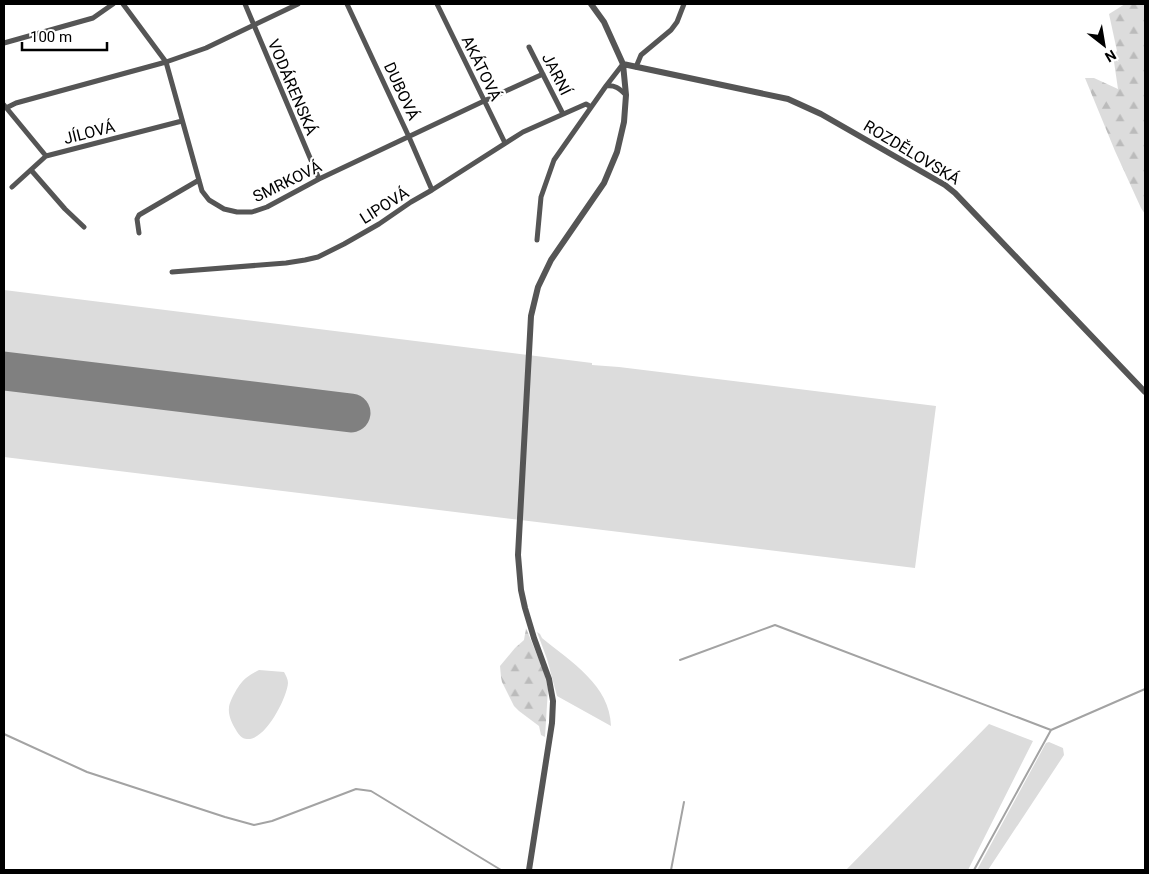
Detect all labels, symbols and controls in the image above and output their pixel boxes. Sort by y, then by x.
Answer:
scale bar [22,20,108,52]
north arrow [1079,20,1129,70]
text: 100 m [30,28,72,46]
street label: AKÁTOVÁ [458,33,506,104]
street label: VODÁRENSKÁ [264,36,321,138]
text: N [1102,47,1119,66]
street label: JARNÍ [538,50,575,99]
street label: DUBOVÁ [380,59,423,124]
street label: ROZDĚLOVSKÁ [860,116,964,189]
street label: JÍLOVÁ [62,117,117,148]
street label: SMRKOVÁ [250,156,325,206]
street label: LIPOVÁ [356,183,413,228]

